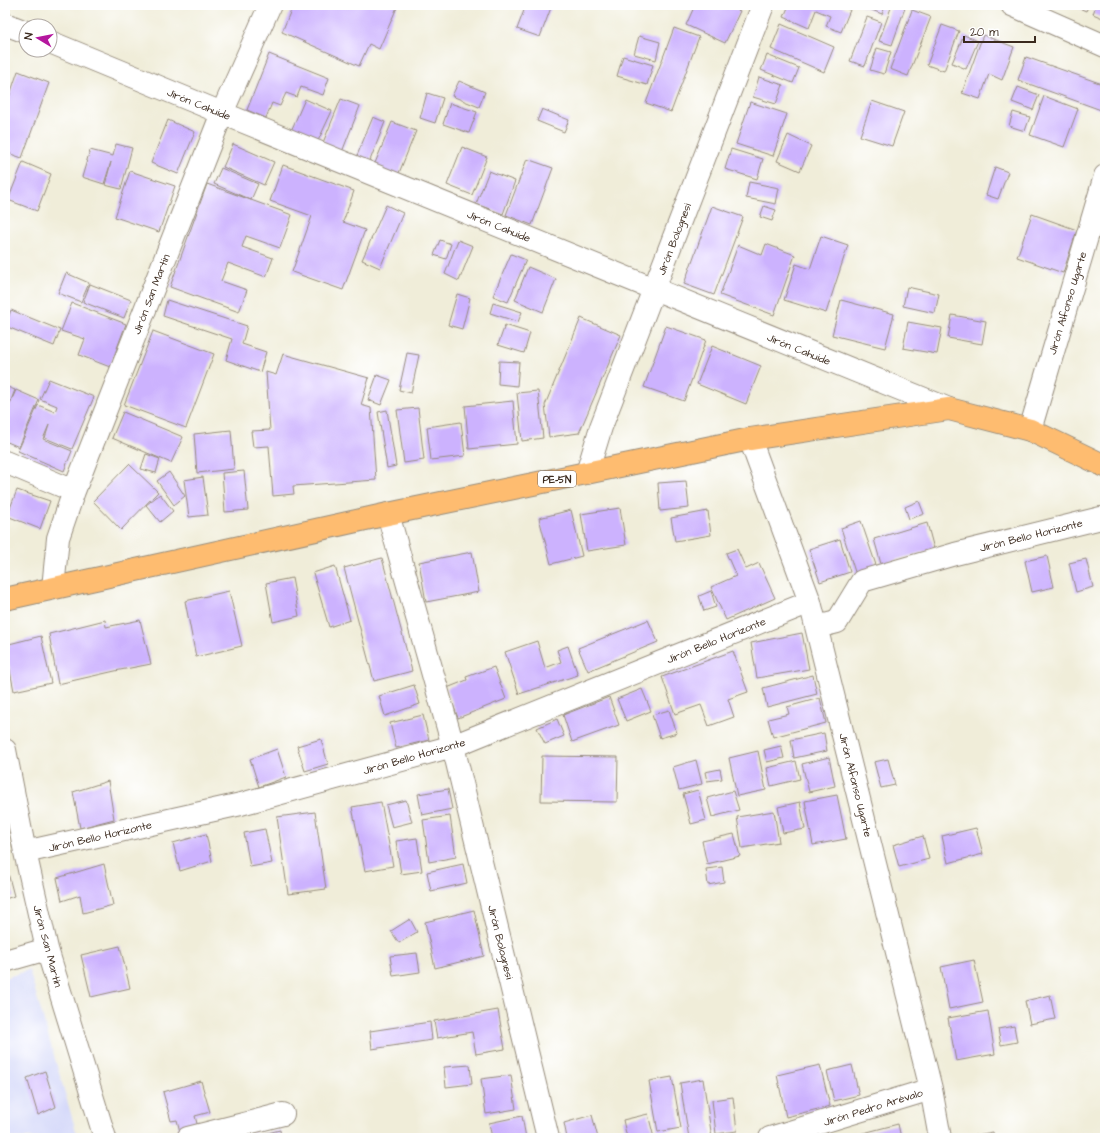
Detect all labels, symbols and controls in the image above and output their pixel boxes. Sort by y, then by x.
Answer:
north arrow [18,18,58,58]
scale bar [964,18,1035,44]
text: 20 m [970,24,999,41]
text: N [21,32,37,41]
street label: Jirón Cahuide [165,85,233,124]
street label: Jirón Bolognesi [654,201,696,278]
street label: Jirón Cahuide [465,207,533,246]
street label: Jirón Alfonso Ugarte [1045,250,1091,357]
street label: Jirón San Martín [129,252,174,336]
street label: Jirón Cahuide [765,330,833,369]
road number: PE-5N [538,471,576,487]
street label: Jirón Bello Horizonte [978,515,1084,556]
street label: Jirón Bello Horizonte [664,614,768,667]
street label: Jirón Alfonso Ugarte [834,732,876,839]
street label: Jirón Bello Horizonte [361,735,467,778]
street label: Jirón Bello Horizonte [47,817,153,856]
street label: Jirón San Martín [29,903,66,989]
street label: Jirón Bolognesi [483,903,517,981]
street label: Jirón Pedro Arévalo [822,1085,925,1130]

